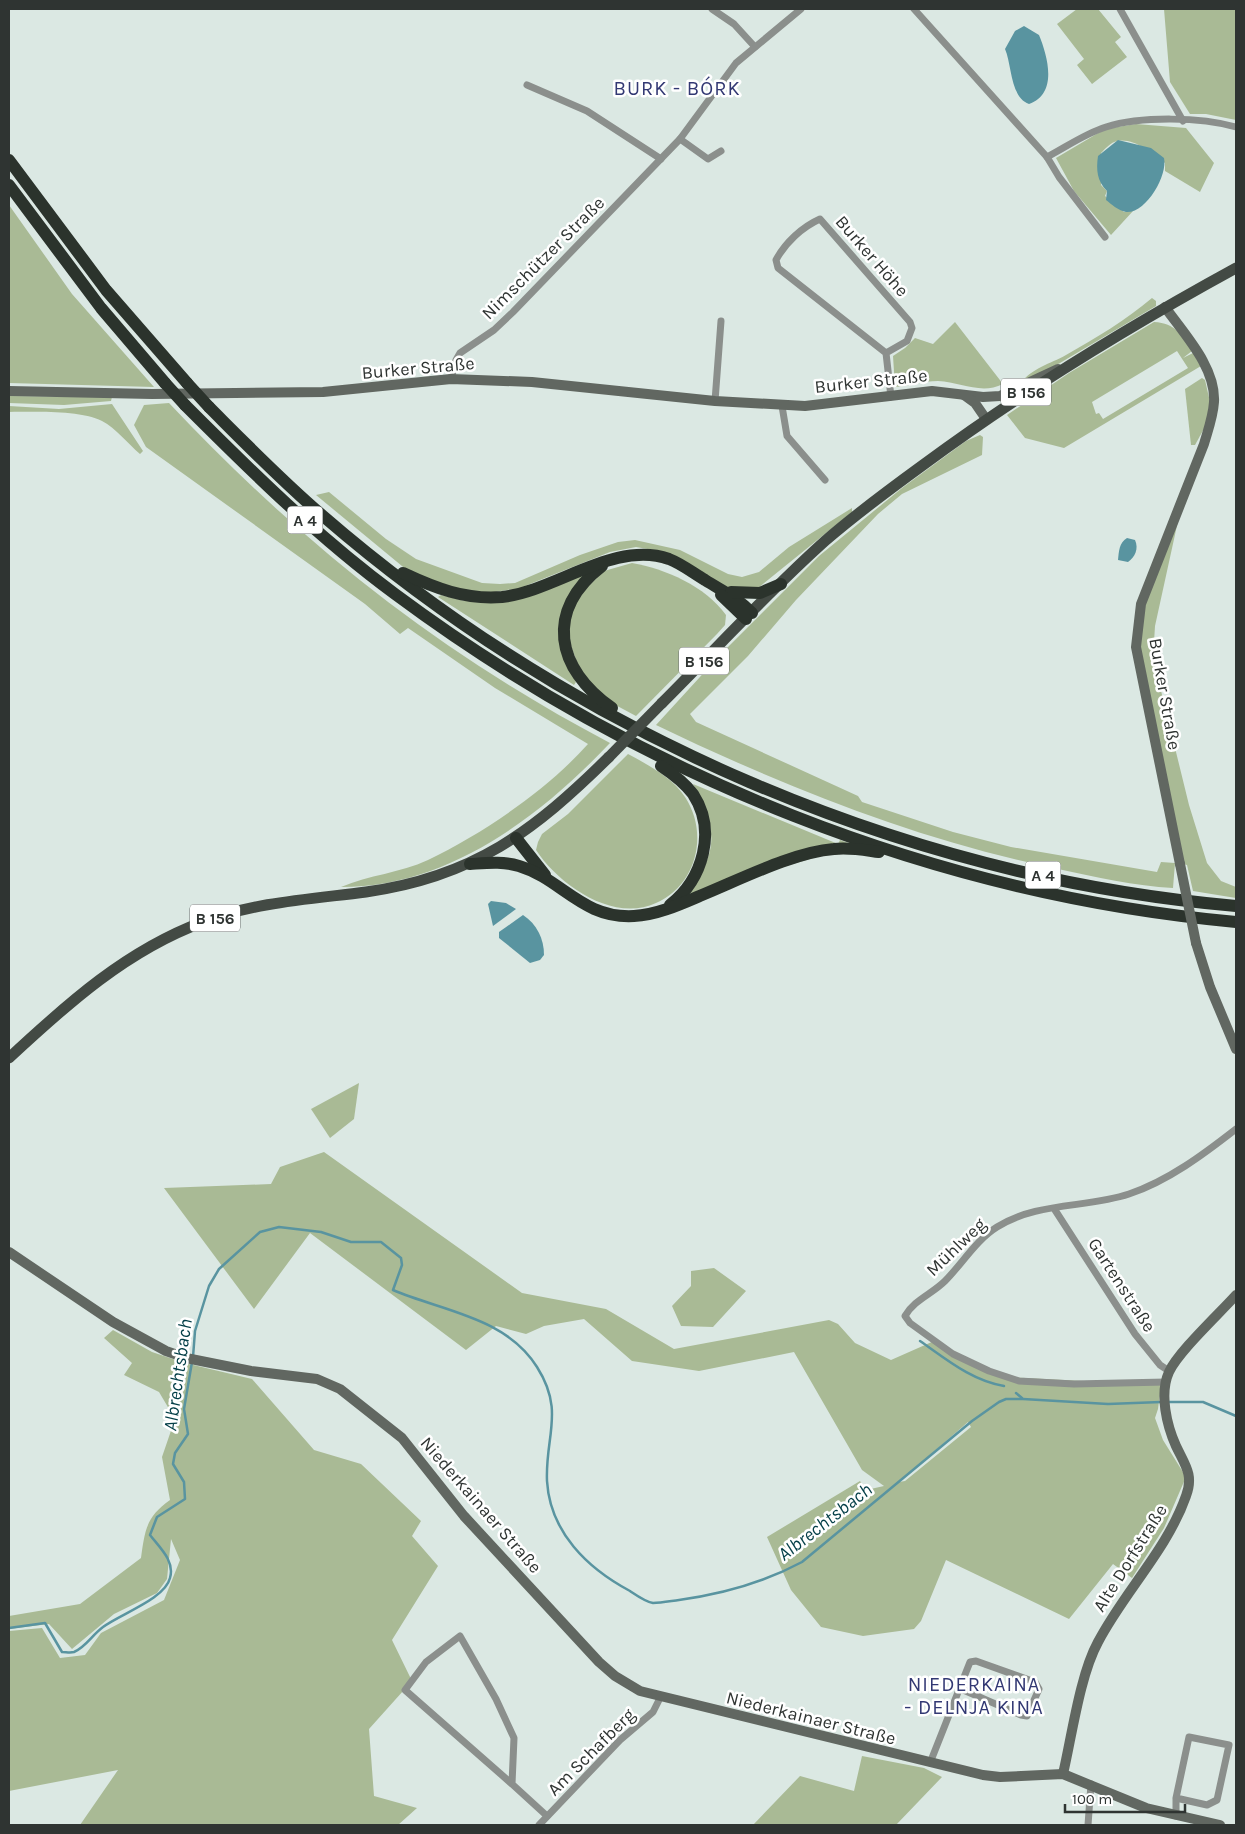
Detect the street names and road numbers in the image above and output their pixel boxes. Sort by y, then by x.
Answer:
street label: Nimschützer Straße [477,192,609,324]
street label: Burker Höhe [831,211,913,301]
street label: Burker Straße [361,352,475,384]
street label: Burker Straße [814,364,928,398]
road number: B 156 [1001,378,1051,406]
road number: A 4 [288,506,322,534]
street label: Burker Straße [1144,636,1186,752]
road number: B 156 [679,648,729,674]
road number: A 4 [1026,862,1060,888]
road number: B 156 [190,904,240,931]
street label: Mühlweg [922,1213,990,1281]
street label: Gartenstraße [1083,1234,1161,1336]
street label: Niederkainaer Straße [416,1432,546,1578]
street label: Alte Dorfstraße [1088,1500,1172,1616]
street label: Niederkainaer Straße [724,1686,898,1750]
street label: Am Schafberg [543,1704,639,1800]

